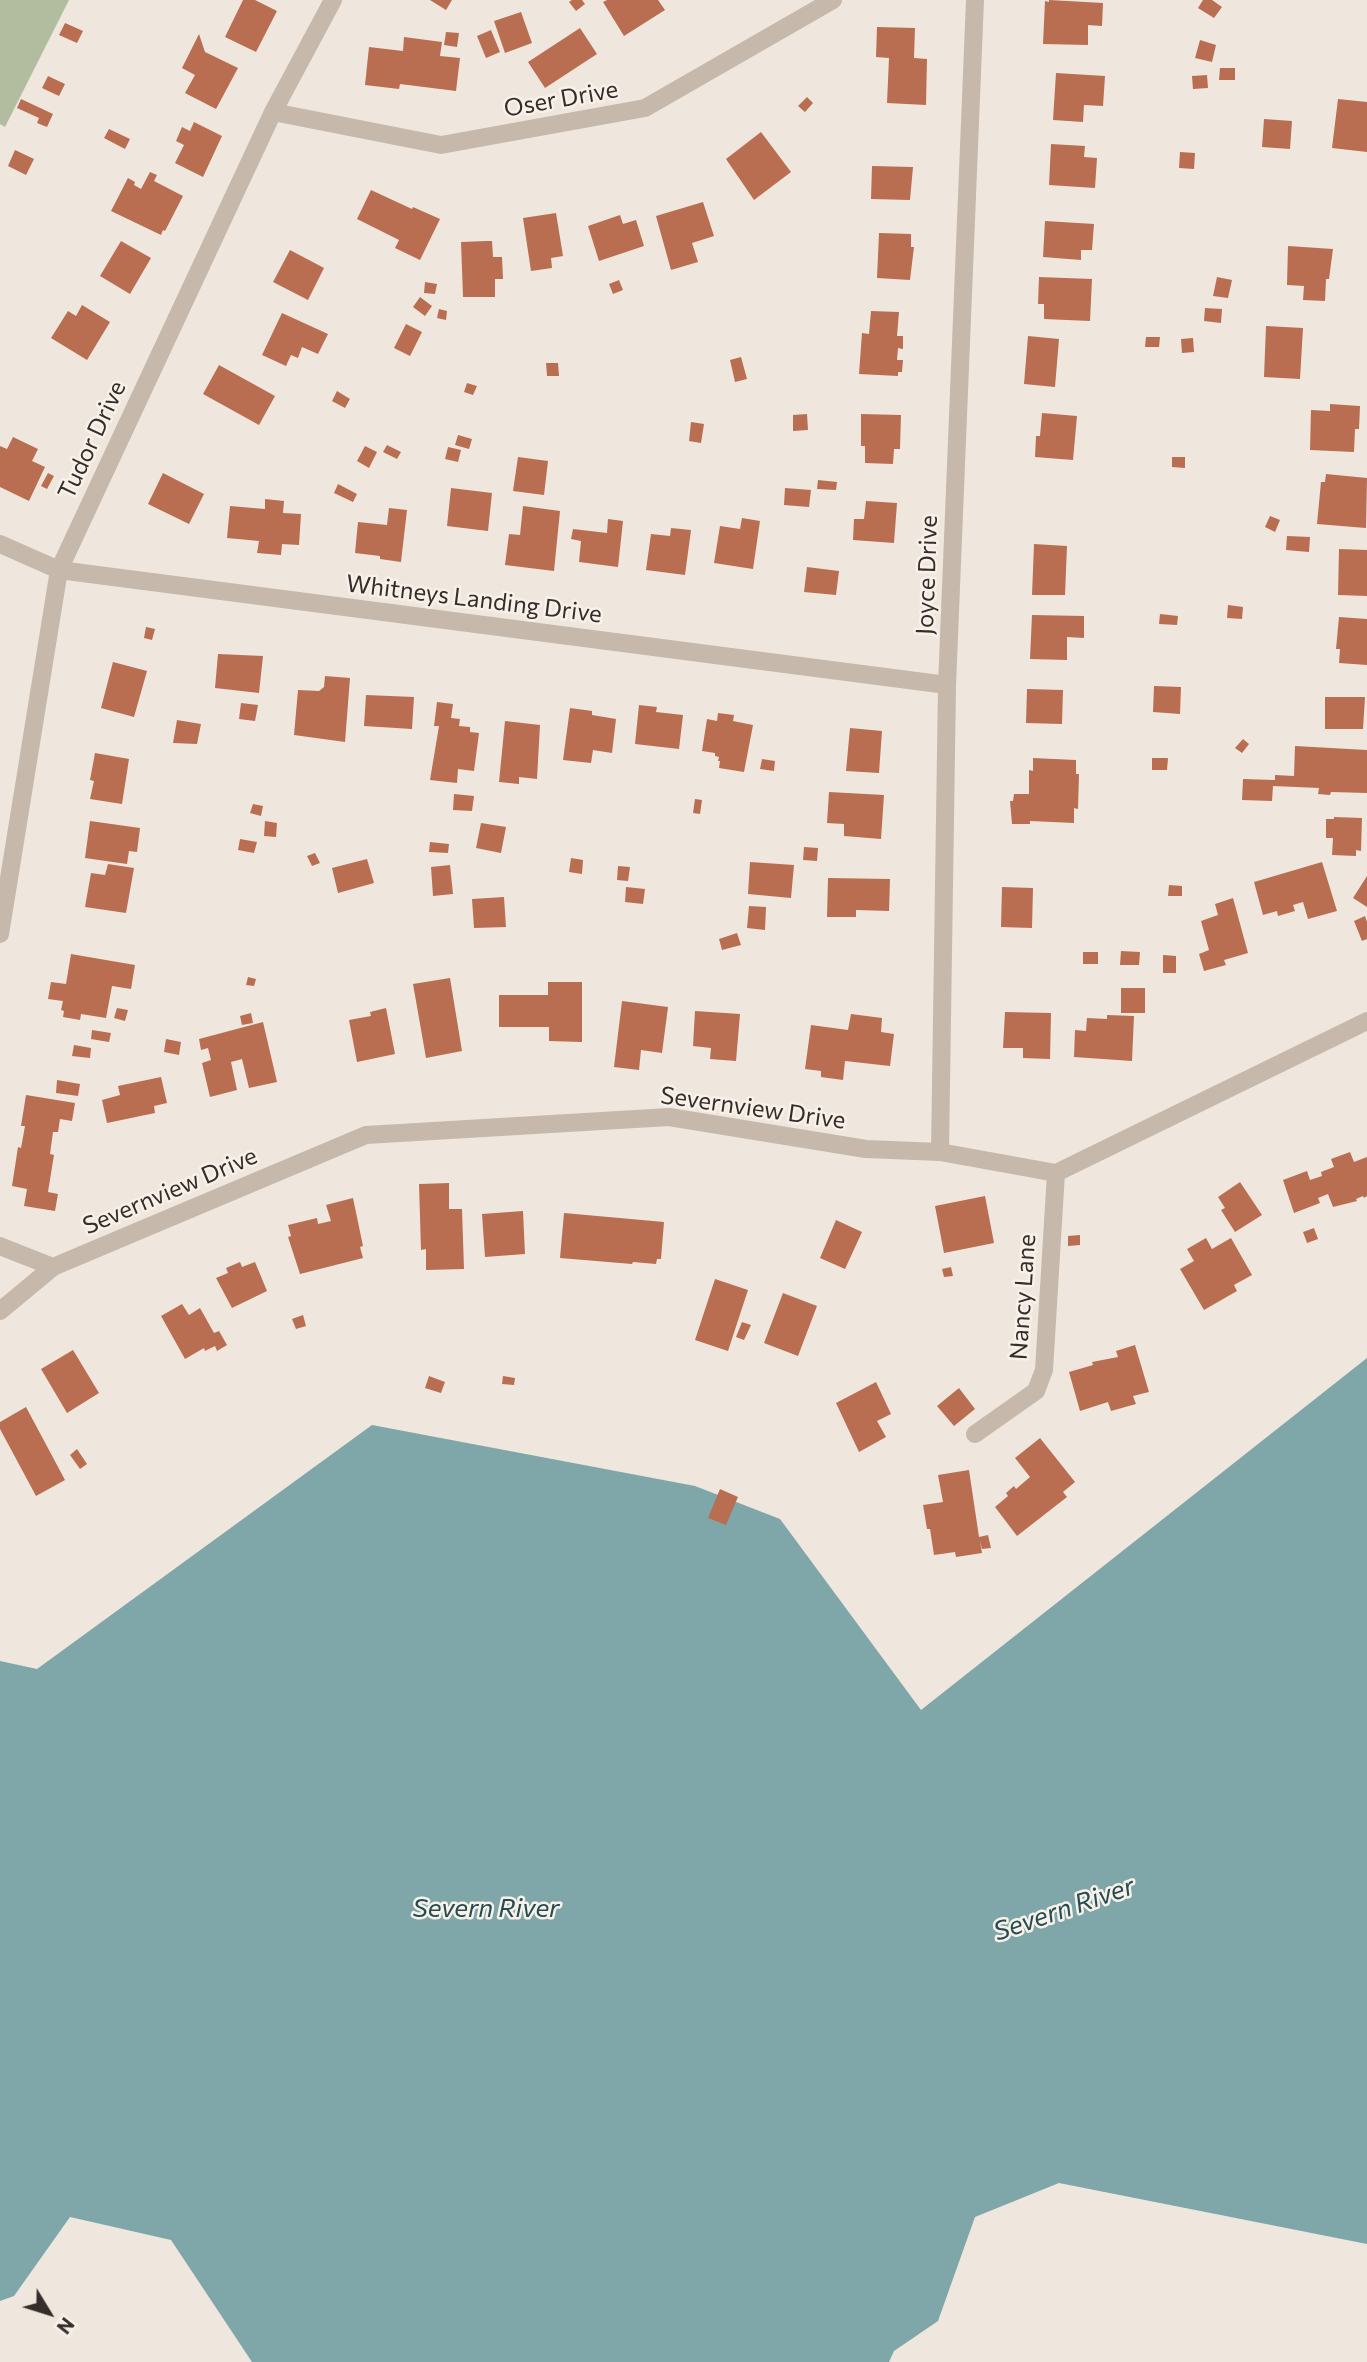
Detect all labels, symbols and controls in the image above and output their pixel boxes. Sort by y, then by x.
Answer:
street label: Oser Drive [502,75,620,123]
street label: Tudor Drive [52,376,132,504]
street label: Joyce Drive [911,515,943,635]
street label: Whitneys Landing Drive [344,569,604,629]
street label: Severnview Drive [659,1081,847,1135]
street label: Severnview Drive [78,1141,262,1241]
street label: Nancy Lane [1004,1233,1042,1361]
water label: Severn River [989,1870,1139,1948]
water label: Severn River [413,1892,559,1924]
north arrow [14,2278,84,2348]
text: N [52,2314,79,2339]

